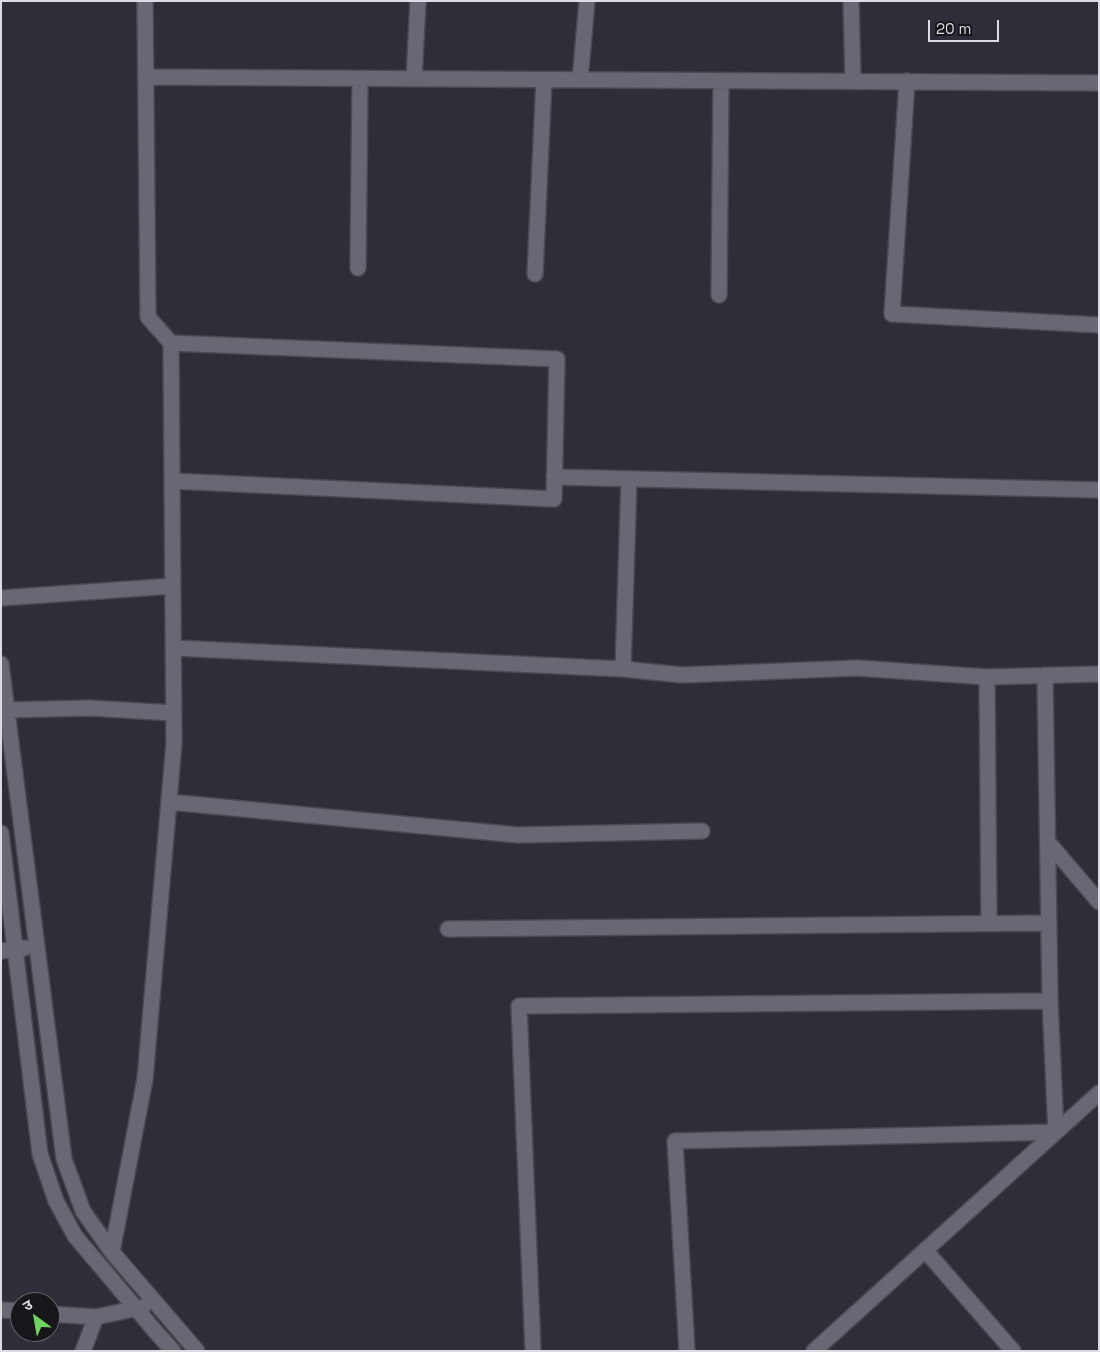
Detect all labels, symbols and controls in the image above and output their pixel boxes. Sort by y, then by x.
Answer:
scale bar [930,10,1001,42]
text: 20 m [936,19,971,38]
north arrow [10,1292,60,1342]
text: उ [19,1295,36,1315]

